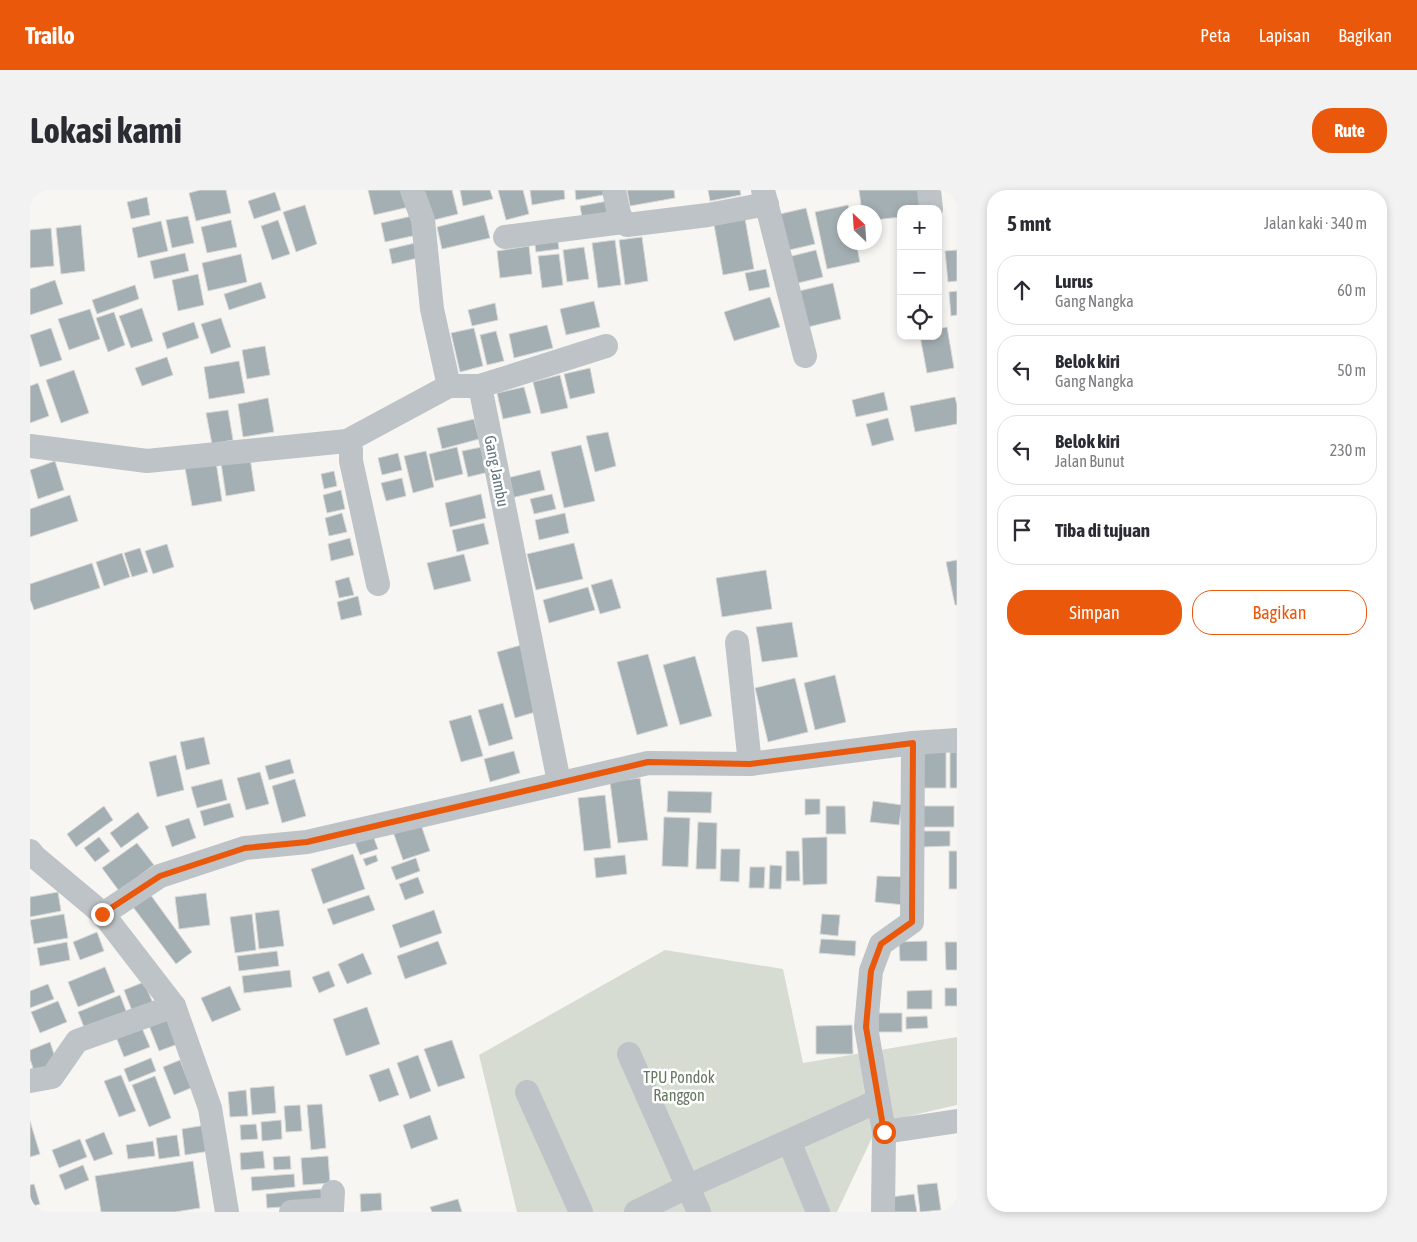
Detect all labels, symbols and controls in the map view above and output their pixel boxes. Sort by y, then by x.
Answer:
text: Trailo [25,22,75,49]
text: Peta [1200,25,1231,46]
text: Lapisan [1259,25,1310,46]
text: Bagikan [1338,25,1392,46]
button: Rute [1312,108,1387,153]
text: Lokasi kami [30,110,182,150]
north arrow [837,205,882,250]
map controls [897,205,942,340]
button: + [897,205,942,250]
text: 5 mnt [1007,211,1051,235]
text: Jalan kaki · 340 m [1264,214,1367,232]
button: − [897,250,942,295]
text: Lurus [1055,270,1093,292]
icon: ahead [1008,276,1036,304]
text: 60 m [1337,281,1366,299]
text: Gang Nangka [1055,292,1134,310]
button: locate [897,295,942,340]
text: Belok kiri [1055,350,1120,372]
icon: left [1008,356,1036,384]
text: 50 m [1337,361,1366,379]
text: Gang Nangka [1055,372,1134,390]
text: Belok kiri [1055,430,1120,452]
street label: Gang Jambu [480,434,513,508]
icon: left [1008,436,1036,464]
text: 230 m [1330,441,1366,459]
text: Jalan Bunut [1055,452,1125,470]
icon: arrive [1008,516,1036,544]
text: Tiba di tujuan [1055,519,1150,541]
button: Simpan [1007,590,1182,635]
button: Bagikan [1192,590,1367,635]
route end [91,903,114,926]
park label: TPU Pondok Ranggon [643,1068,715,1105]
route start [873,1121,896,1144]

